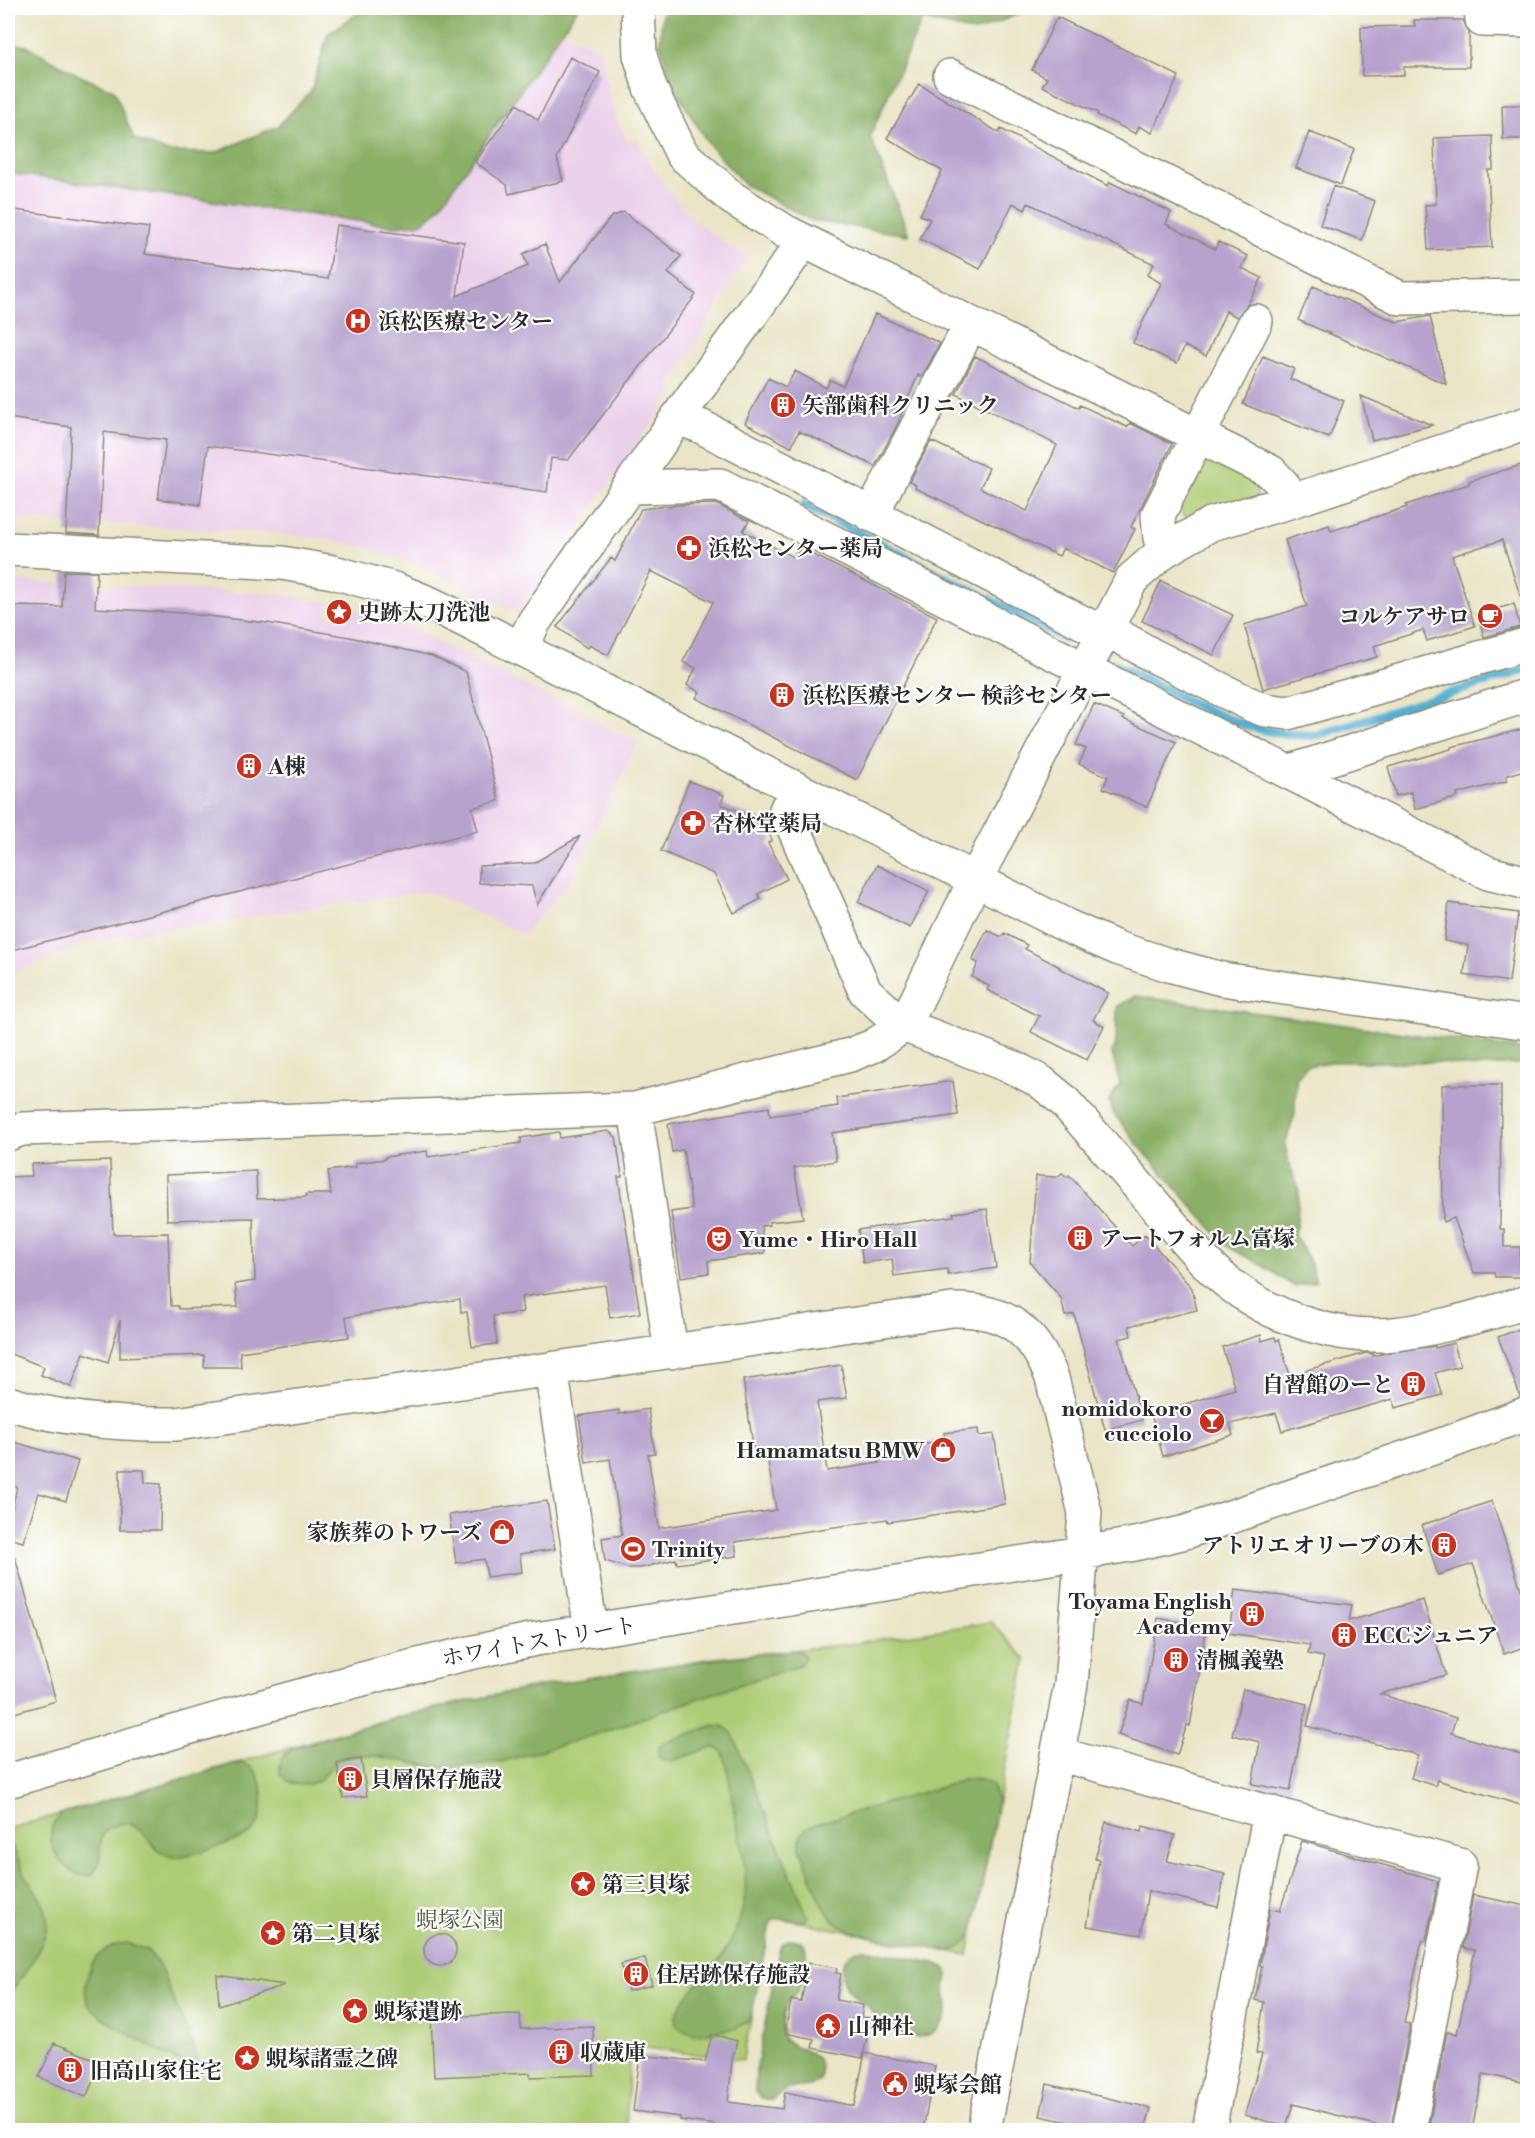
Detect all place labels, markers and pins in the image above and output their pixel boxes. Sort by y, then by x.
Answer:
hospital icon: 浜松医療センター [343,306,373,336]
place label: 浜松医療センター [378,309,553,336]
building icon: 矢部歯科クリニック [768,390,798,420]
place label: 矢部歯科クリニック [802,393,999,420]
pharmacy icon: 浜松センター薬局 [674,533,704,563]
place label: 浜松センター薬局 [708,536,883,563]
place icon: 史跡太刀洗池 [324,597,354,627]
place label: 史跡太刀洗池 [358,600,490,627]
cafe icon: コルケアサロ [1475,601,1505,631]
place label: コルケアサロ [1338,604,1470,631]
building icon: 浜松医療センター 検診センター [767,680,797,710]
place label: 浜松医療センター 検診センター [802,683,1112,710]
building icon: A棟 [234,751,264,781]
place label: A棟 [267,754,306,781]
pharmacy icon: 杏林堂薬局 [678,808,708,838]
place label: 杏林堂薬局 [712,811,822,838]
building icon: アートフォルム富塚 [1065,1223,1095,1253]
theatre icon: Yume・Hiro Hall [704,1224,734,1254]
place label: アートフォルム富塚 [1100,1226,1295,1253]
place label: Yume・Hiro Hall [738,1227,918,1254]
building icon: 自習館のーと [1398,1369,1428,1399]
place label: 自習館のーと [1262,1372,1394,1399]
place label: nomidokoro cucciolo [1061,1396,1192,1448]
bar icon: nomidokoro cucciolo [1197,1406,1227,1436]
shop icon: Hamamatsu BMW [928,1435,958,1465]
place label: Hamamatsu BMW [737,1438,925,1465]
shop icon: 家族葬のトワーズ [487,1517,517,1547]
place label: 家族葬のトワーズ [307,1520,482,1547]
building icon: アトリエ オリーブの木 [1429,1530,1459,1560]
place label: アトリエ オリーブの木 [1202,1533,1424,1560]
sports icon: Trinity [618,1534,648,1564]
place label: Trinity [652,1537,726,1564]
place label: Toyama English Academy [1069,1589,1233,1641]
building icon: Toyama English Academy [1237,1599,1267,1629]
building icon: ECCジュニア [1329,1620,1359,1650]
place label: ECCジュニア [1364,1623,1498,1650]
building icon: 清楓義塾 [1161,1645,1191,1675]
place label: 清楓義塾 [1196,1648,1284,1675]
building icon: 貝層保存施設 [335,1764,365,1794]
place label: 貝層保存施設 [370,1767,502,1794]
place icon: 第三貝塚 [568,1869,598,1899]
place label: 第三貝塚 [602,1872,690,1899]
place icon: 第二貝塚 [258,1918,288,1948]
place label: 第二貝塚 [292,1921,380,1948]
building icon: 住居跡保存施設 [621,1959,651,1989]
place label: 住居跡保存施設 [656,1962,810,1989]
place icon: 蜆塚遺跡 [340,1996,370,2026]
place label: 蜆塚遺跡 [374,1999,462,2026]
temple icon: 山神社 [813,2011,843,2041]
place label: 山神社 [848,2014,914,2041]
building icon: 収蔵庫 [546,2037,576,2067]
place label: 収蔵庫 [580,2040,646,2067]
place icon: 蜆塚諸霊之碑 [232,2043,262,2073]
place label: 蜆塚諸霊之碑 [266,2046,398,2073]
building icon: 旧高山家住宅 [55,2055,85,2085]
place label: 旧高山家住宅 [90,2058,222,2085]
public building icon: 蜆塚会館 [880,2069,910,2099]
place label: 蜆塚会館 [914,2072,1002,2099]

